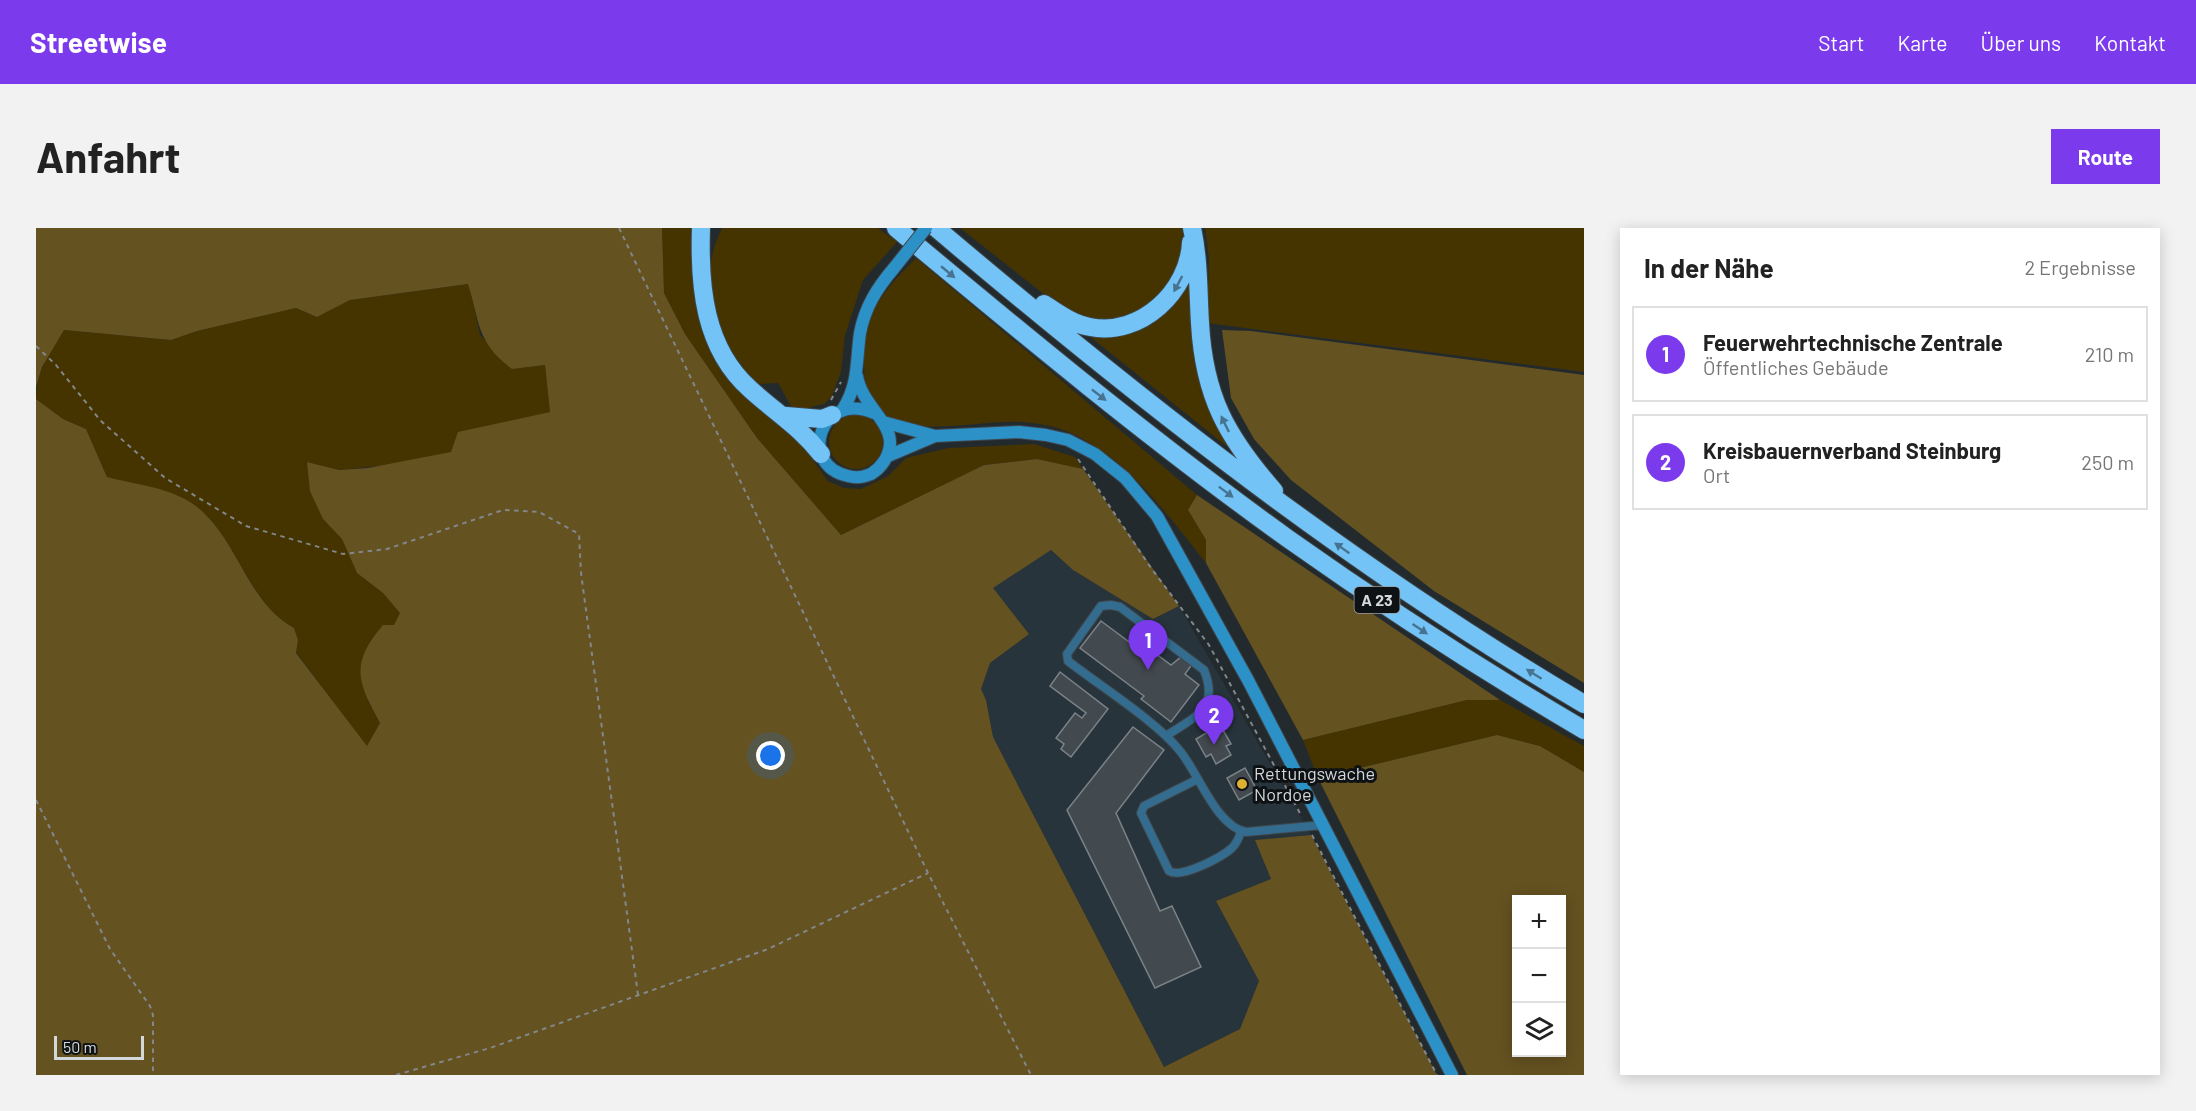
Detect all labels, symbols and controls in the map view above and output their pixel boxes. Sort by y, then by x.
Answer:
text: Streetwise [30,25,167,59]
text: Start [1818,30,1865,55]
text: Karte [1898,30,1948,55]
text: Über uns [1981,30,2061,55]
text: Kontakt [2094,30,2166,55]
button: Route [2051,129,2160,184]
text: Anfahrt [36,131,181,181]
text: In der Nähe [1644,252,1774,283]
text: 2 Ergebnisse [2024,255,2136,279]
one-way arrow [940,265,956,278]
one-way arrow [1173,276,1183,293]
text: Feuerwehrtechnische Zentrale [1703,329,2003,355]
text: 1 [1662,342,1669,366]
text: 210 m [2085,342,2134,366]
text: Öffentliches Gebäude [1703,355,1889,379]
one-way arrow [1091,388,1107,401]
one-way arrow [1220,415,1230,433]
text: Kreisbauernverband Steinburg [1703,437,2001,463]
text: 2 [1660,450,1671,474]
text: 250 m [2081,450,2134,474]
text: Ort [1703,463,1730,487]
one-way arrow [1219,486,1234,498]
one-way arrow [1334,542,1350,554]
road number: A 23 [1354,587,1400,613]
pin: 1 [1128,620,1168,670]
one-way arrow [1411,623,1427,635]
one-way arrow [1525,669,1542,679]
pin: 2 [1194,696,1234,745]
your location [756,741,785,770]
place label: Rettungswache Nordoe [1254,762,1375,805]
marker: Rettungswache Nordoe [1235,777,1249,791]
map controls [1512,895,1566,1057]
button: + [1512,895,1566,949]
button: − [1512,949,1566,1003]
button: layers [1512,1003,1566,1057]
scale bar [54,1033,144,1060]
text: 50 m [63,1037,97,1056]

